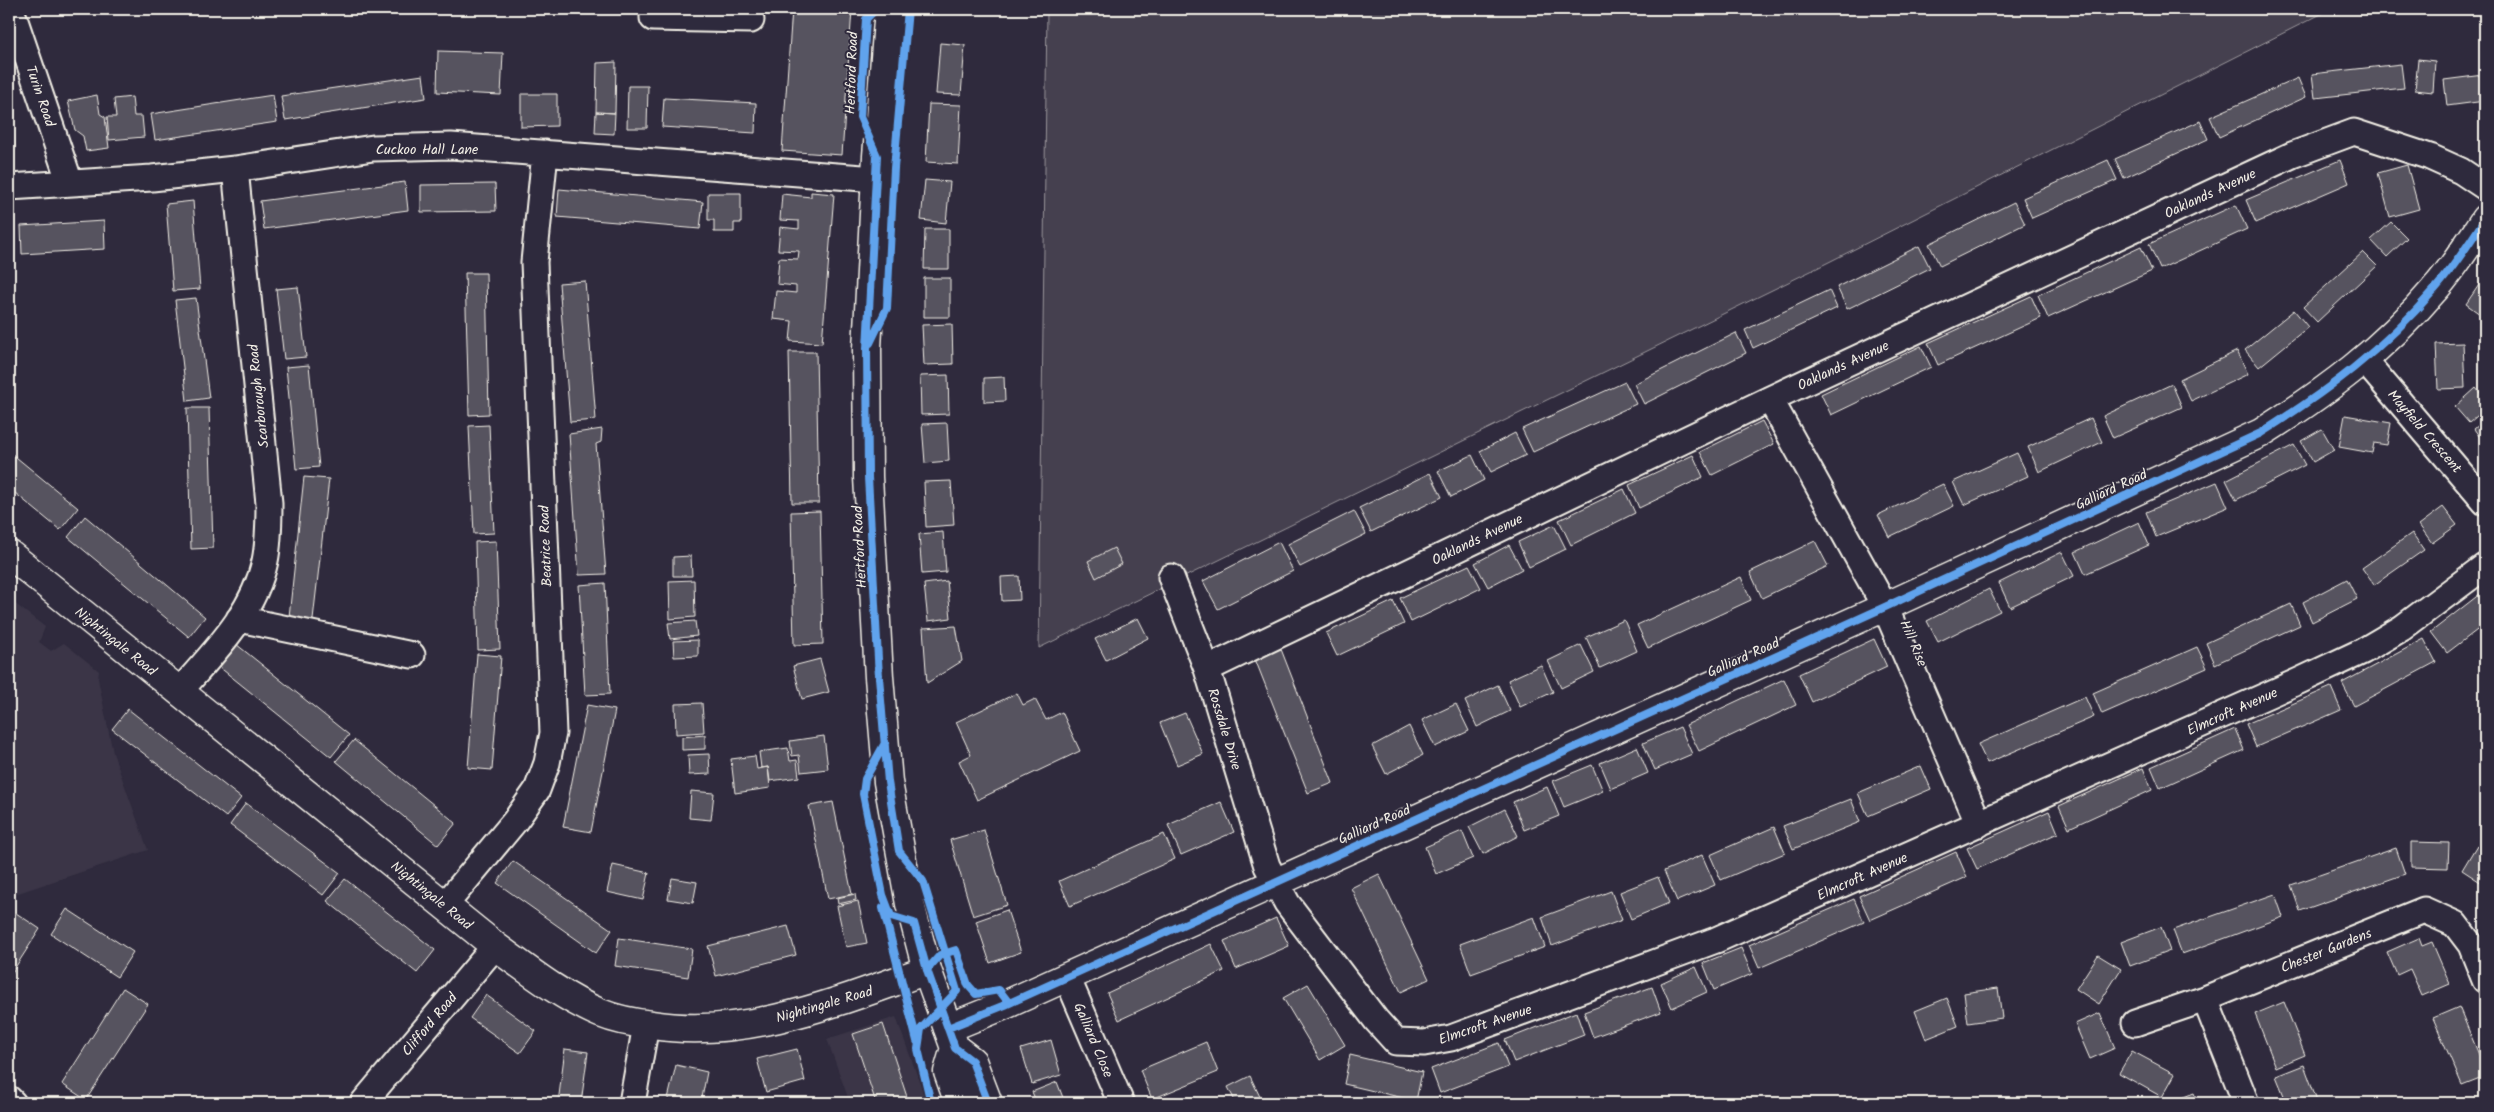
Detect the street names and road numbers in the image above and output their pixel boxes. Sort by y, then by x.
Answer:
street label: Hertford Road [840,30,864,115]
street label: Turin Road [19,63,61,131]
street label: Cuckoo Hall Lane [376,139,479,161]
street label: Oaklands Avenue [2161,163,2261,225]
street label: Oaklands Avenue [1794,335,1894,397]
street label: Scarborough Road [243,342,275,449]
street label: Mayfield Crescent [2382,385,2467,479]
street label: Galliard Road [2072,463,2152,516]
street label: Beatrice Road [534,504,558,587]
street label: Hertford Road [847,504,873,589]
street label: Oaklands Avenue [1428,508,1527,571]
street label: Nightingale Road [70,602,162,682]
street label: Hill Rise [1893,617,1933,671]
street label: Galliard Road [1704,632,1784,684]
street label: Elmcroft Avenue [2183,682,2282,742]
street label: Rossdale Drive [1201,686,1247,774]
street label: Galliard Road [1335,799,1415,851]
street label: Elmcroft Avenue [1813,847,1912,907]
street label: Nightingale Road [386,856,478,936]
street label: Chester Gardens [2277,923,2375,979]
street label: Nightingale Road [773,980,876,1029]
street label: Clifford Road [396,987,464,1061]
street label: Elmcroft Avenue [1436,998,1536,1051]
street label: Galliard Close [1067,999,1119,1082]

